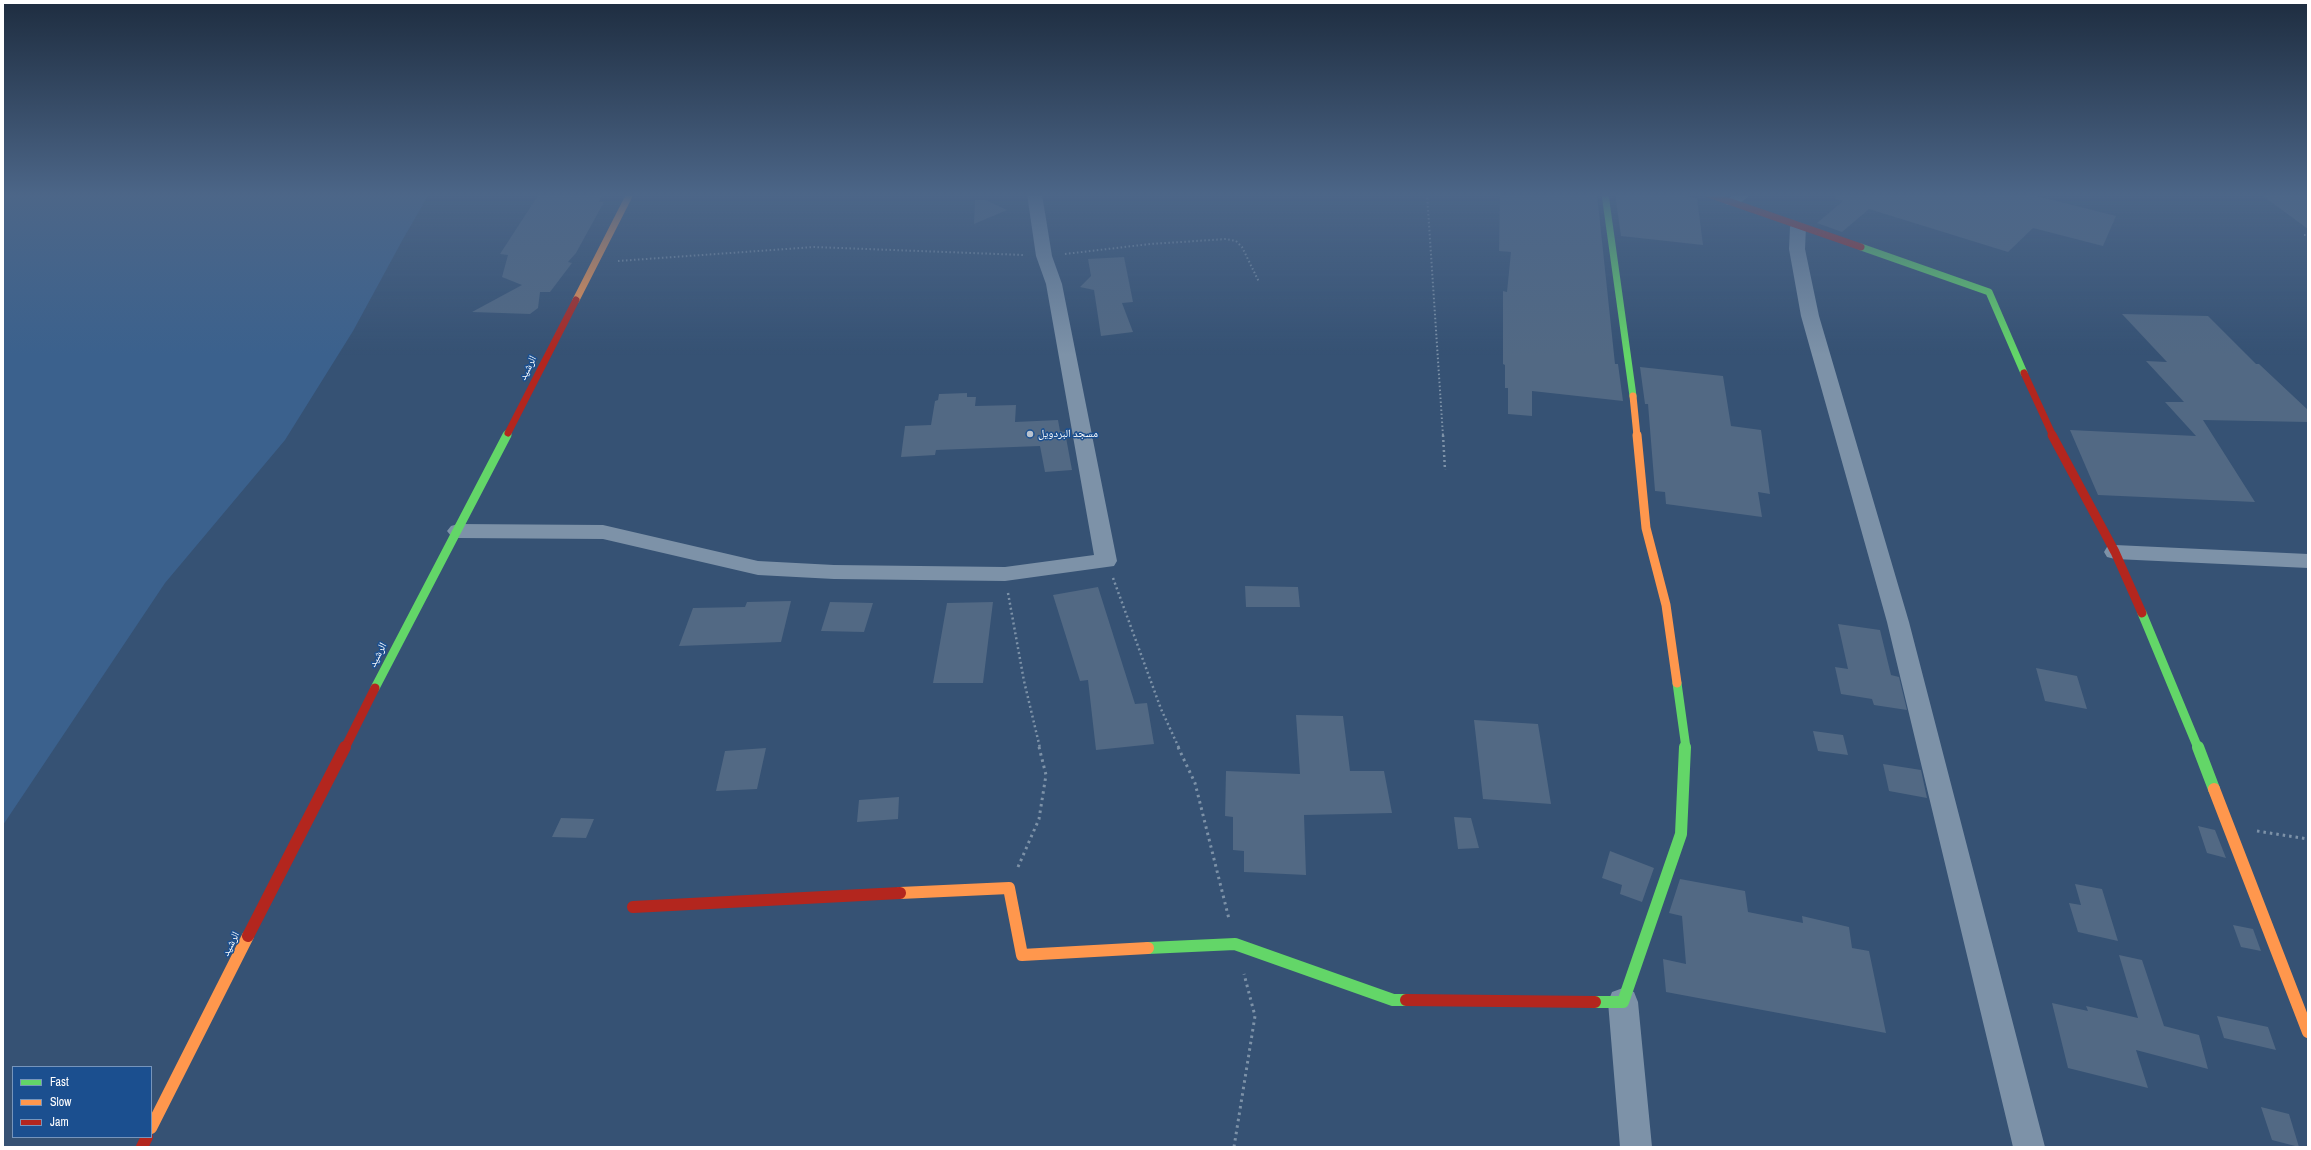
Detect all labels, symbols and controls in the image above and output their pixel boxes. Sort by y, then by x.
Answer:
street label: الرشيد [516,354,540,382]
place label: مسجد البردويل [1038,427,1098,441]
marker: مسجد البردويل [1025,429,1035,439]
street label: الرشيد [366,641,390,669]
street label: الرشيد [219,930,243,958]
legend [12,1066,152,1138]
text: Fast [50,1074,69,1090]
text: Slow [50,1094,71,1110]
text: Jam [50,1114,69,1130]

